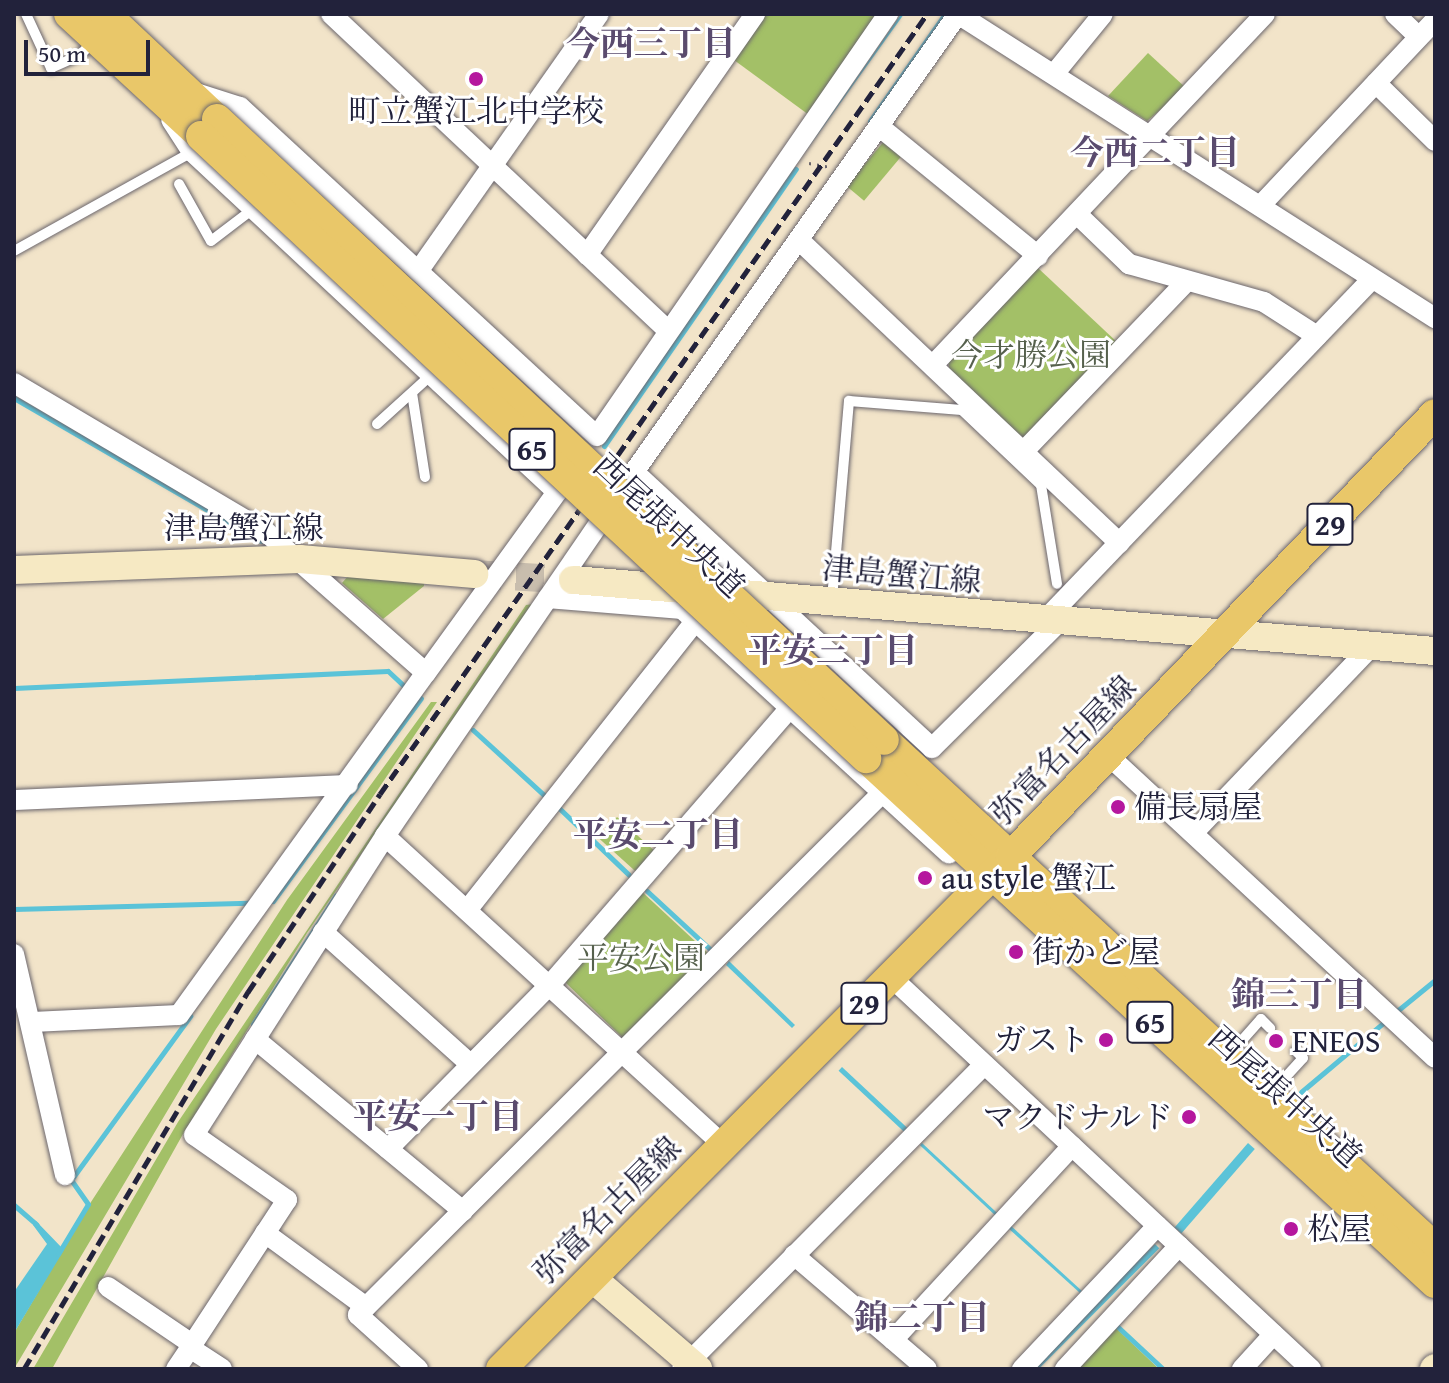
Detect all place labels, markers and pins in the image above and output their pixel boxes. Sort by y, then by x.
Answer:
marker: 町立蟹江北中学校 [467,70,485,88]
place label: 町立蟹江北中学校 [348,92,604,130]
place label: 備長扇屋 [1134,788,1262,826]
marker: 備長扇屋 [1109,798,1127,816]
place label: au style 蟹江 [941,859,1115,897]
marker: au style 蟹江 [916,869,934,887]
place label: 街かど屋 [1032,933,1160,971]
marker: 街かど屋 [1007,943,1025,961]
place label: ガスト [994,1021,1090,1059]
place label: ENEOS [1292,1022,1380,1060]
marker: ガスト [1097,1031,1115,1049]
marker: ENEOS [1267,1032,1285,1050]
place label: マクドナルド [981,1098,1173,1136]
marker: マクドナルド [1180,1108,1198,1126]
place label: 松屋 [1307,1210,1371,1248]
marker: 松屋 [1282,1220,1300,1238]

